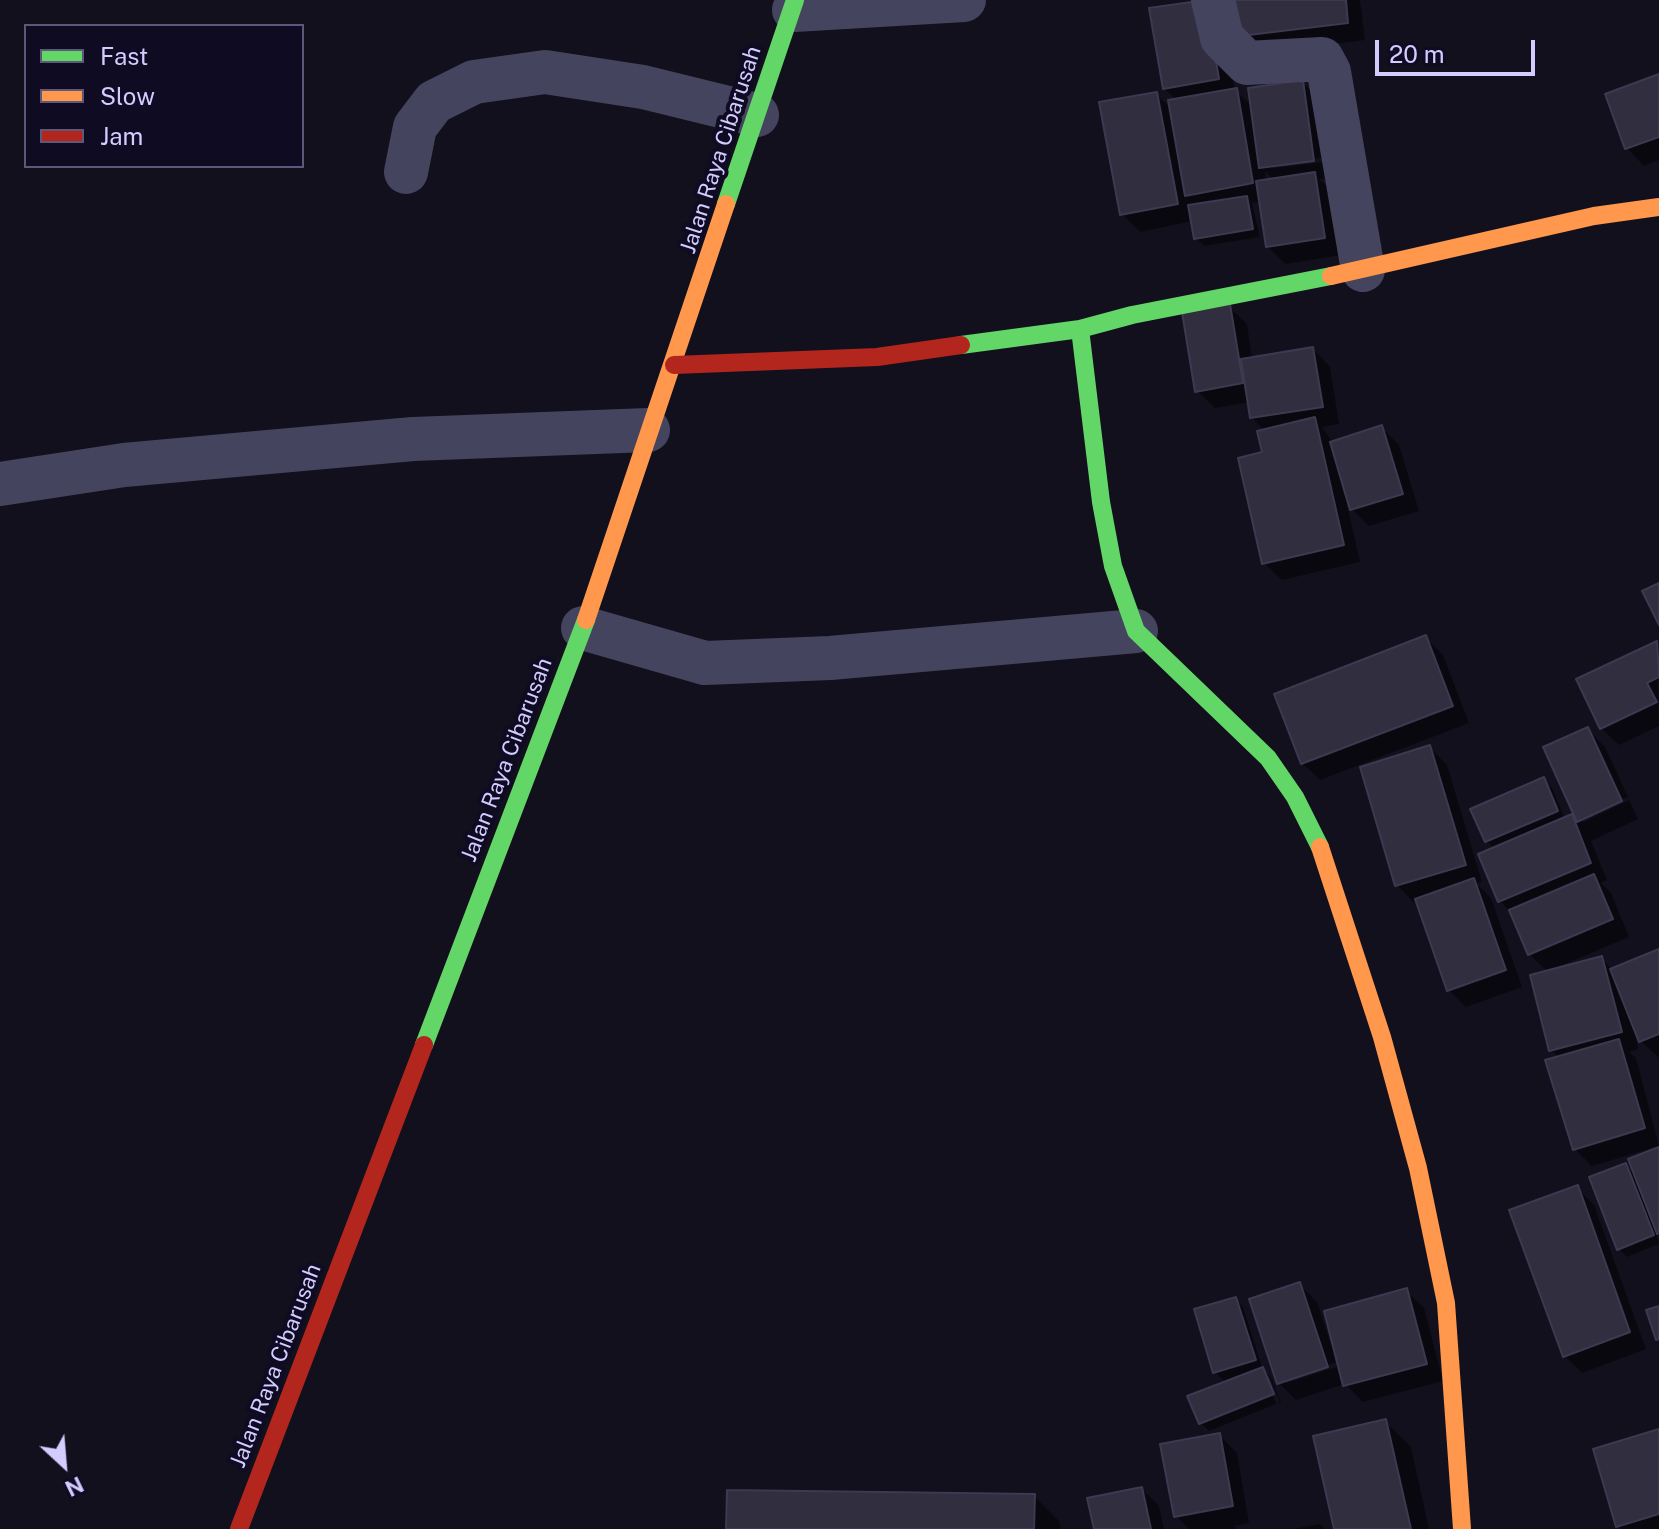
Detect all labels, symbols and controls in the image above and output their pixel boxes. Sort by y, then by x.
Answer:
legend [24,24,304,168]
scale bar [1379,24,1539,74]
text: 20 m [1389,40,1445,68]
text: Fast [100,42,148,70]
street label: Jalan Raya Cibarusah [675,43,767,257]
text: Slow [100,82,155,110]
text: Jam [100,122,143,150]
street label: Jalan Raya Cibarusah [456,654,558,866]
street label: Jalan Raya Cibarusah [225,1260,327,1472]
north arrow [24,1425,104,1505]
text: N [61,1471,88,1502]

